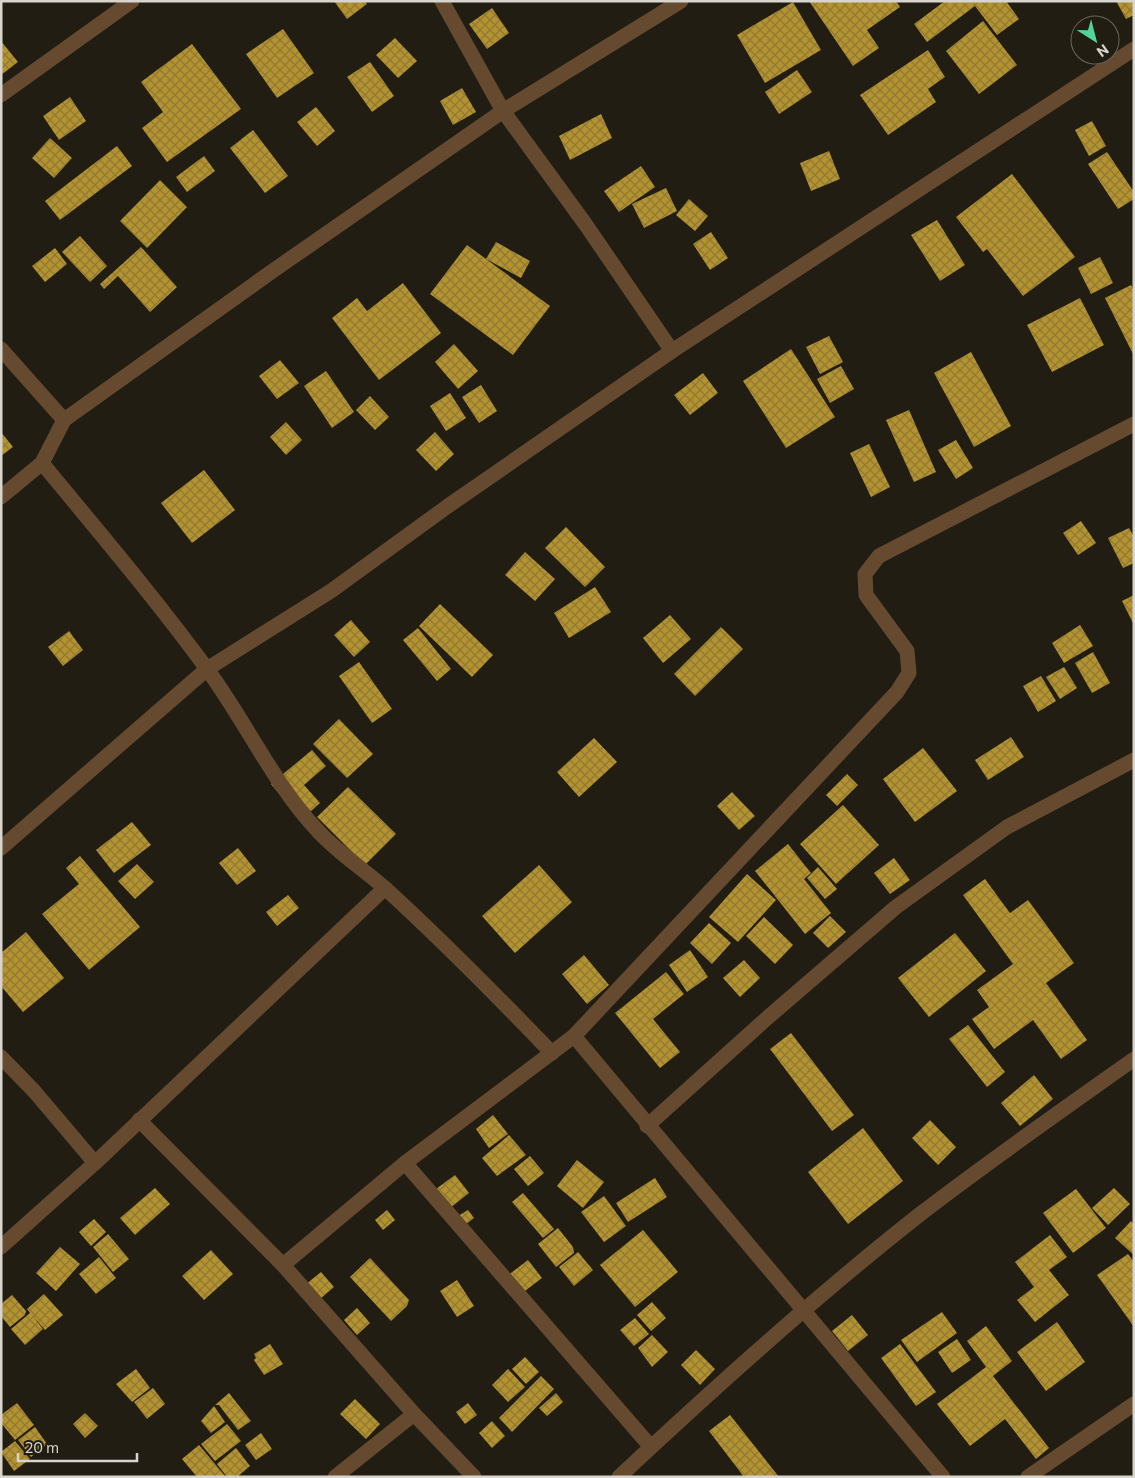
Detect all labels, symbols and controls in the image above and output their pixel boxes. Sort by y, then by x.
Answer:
north arrow [1070,15,1120,65]
text: N [1094,41,1112,61]
scale bar [18,1430,136,1462]
text: 20 m [25,1438,59,1456]

